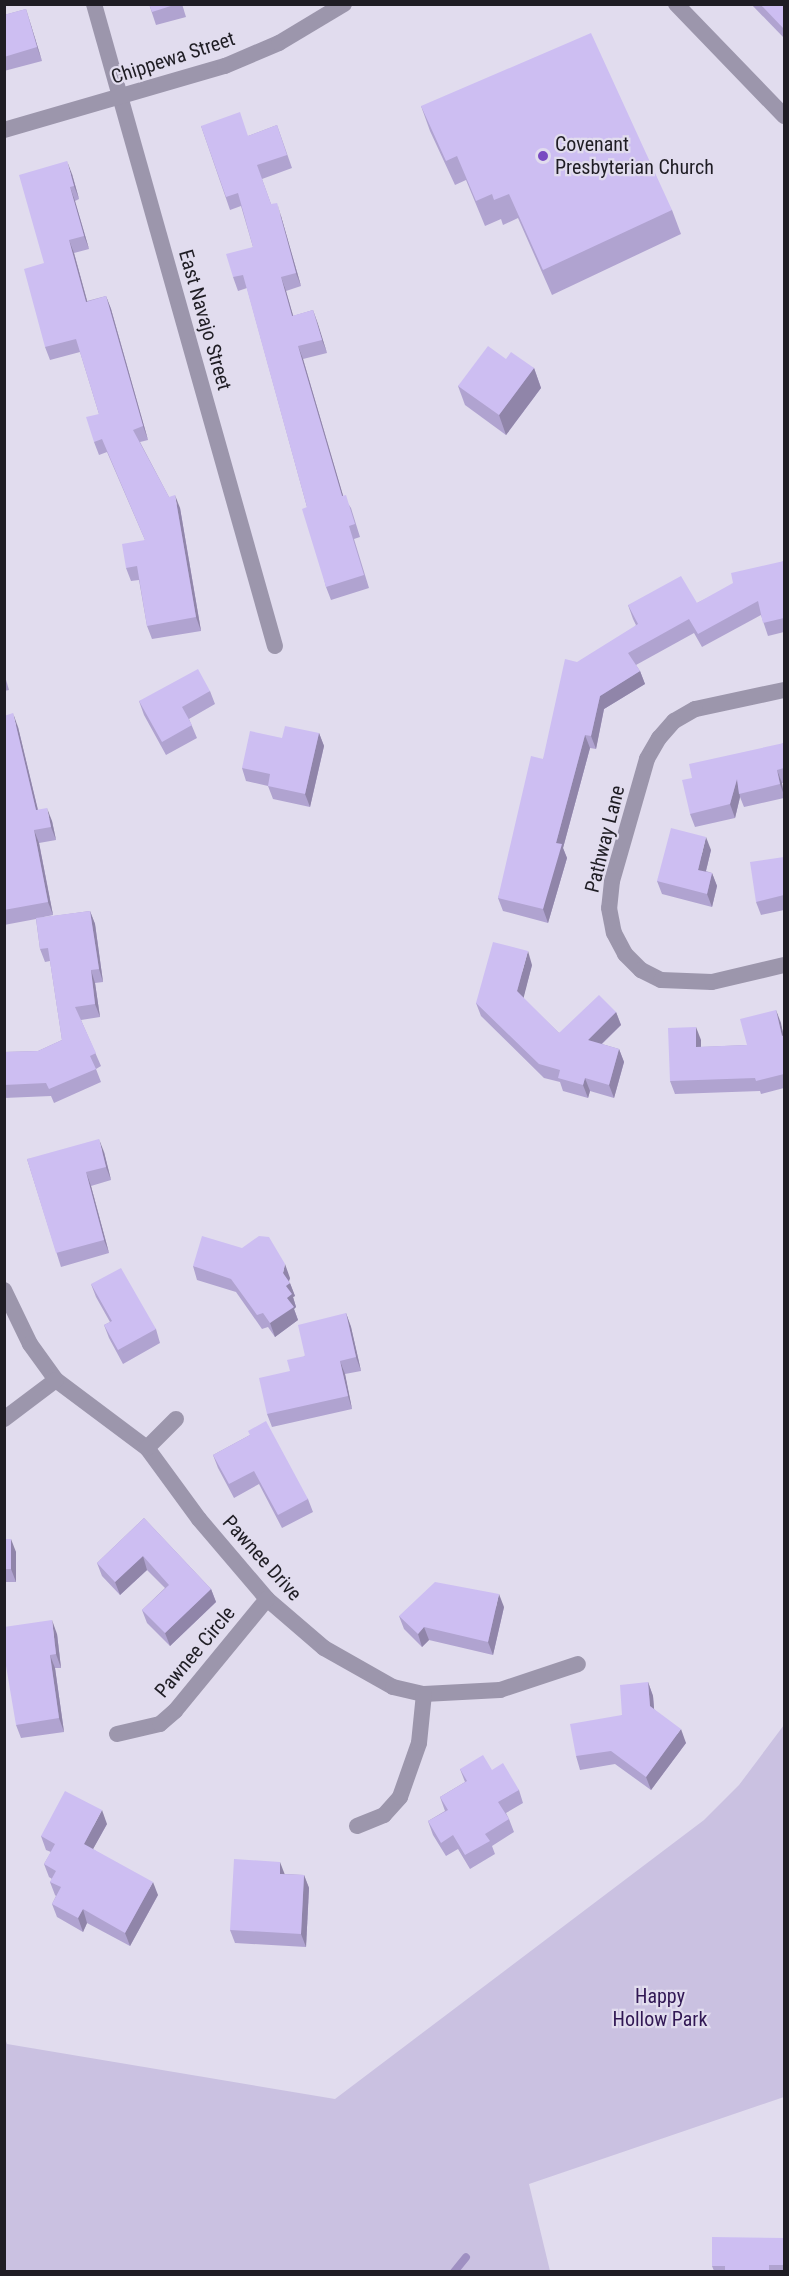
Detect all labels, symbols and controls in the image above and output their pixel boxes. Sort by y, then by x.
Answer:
street label: Chippewa Street [108,27,238,89]
place label: Covenant Presbyterian Church [555,132,714,179]
marker: Covenant Presbyterian Church [536,149,550,163]
street label: East Navajo Street [173,247,237,393]
street label: Pathway Lane [580,783,630,895]
street label: Pawnee Drive [217,1510,307,1606]
street label: Pawnee Circle [150,1602,240,1702]
park label: Happy Hollow Park [613,1985,707,2032]

